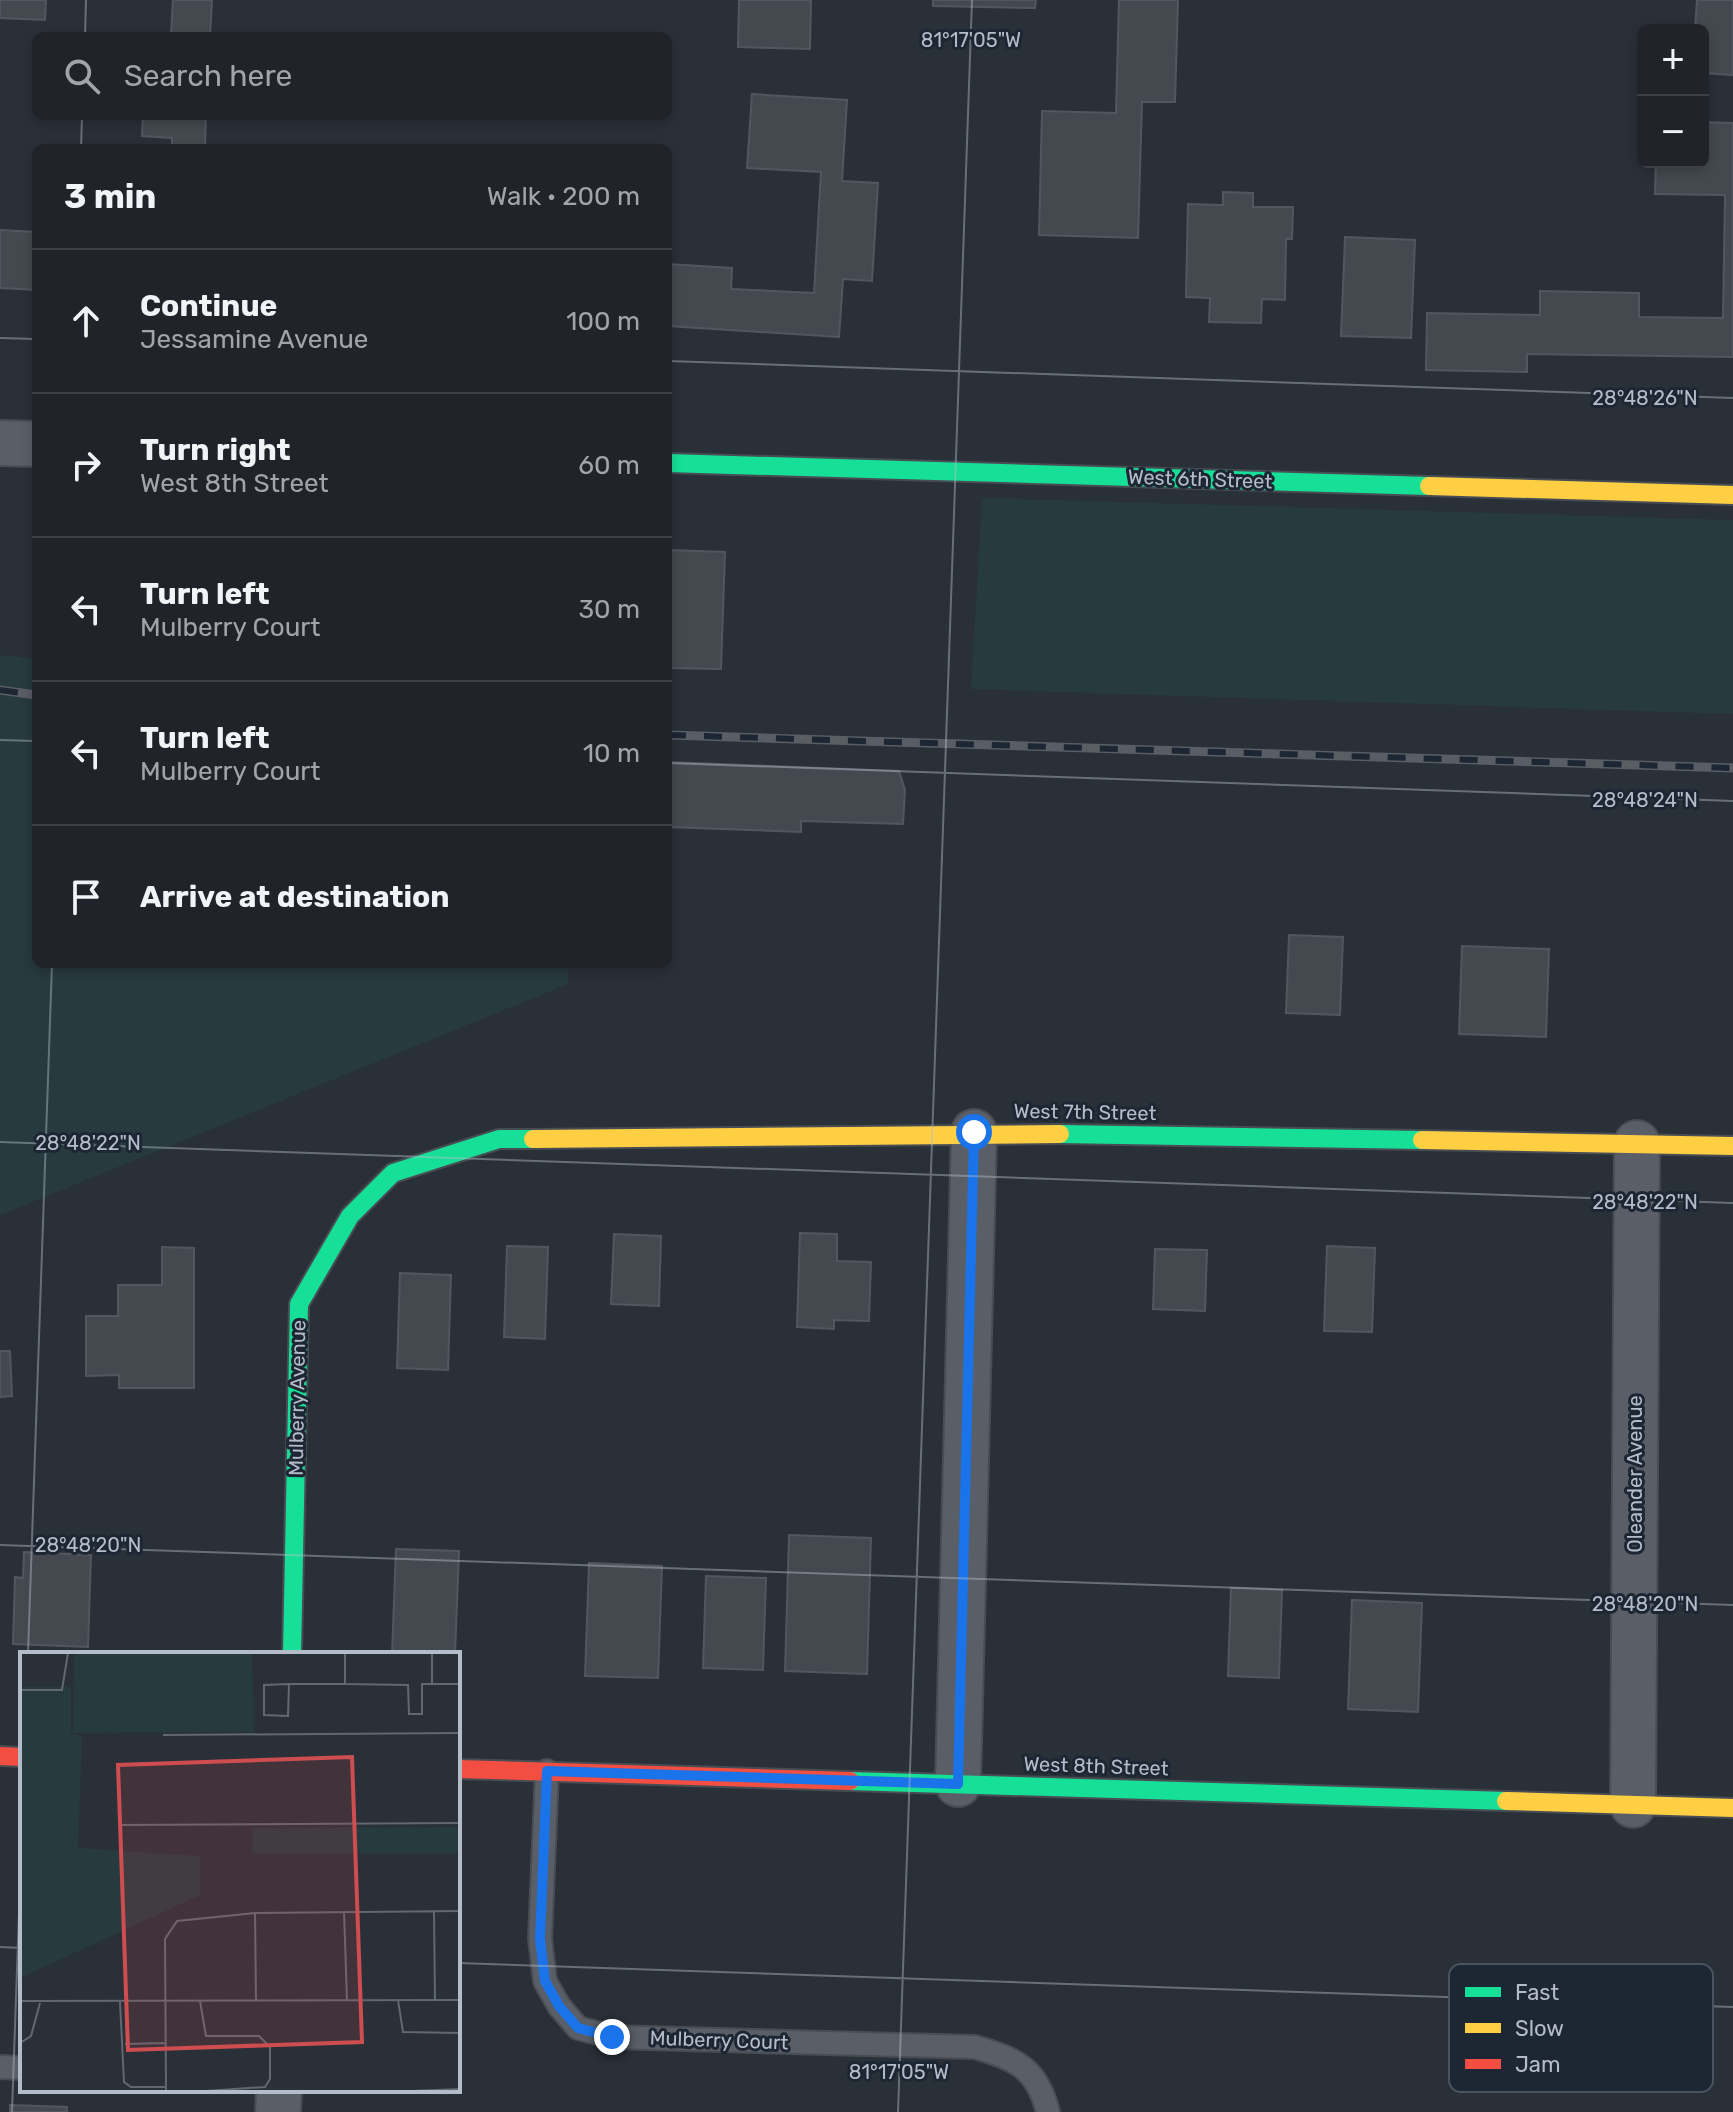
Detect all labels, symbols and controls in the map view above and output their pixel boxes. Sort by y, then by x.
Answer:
map controls [1637,24,1709,168]
button: + [1637,24,1709,96]
text: 81°17'05"W [921,28,1021,52]
search box [32,32,672,120]
icon: search [60,54,104,98]
text: Search here [124,58,292,94]
button: − [1637,96,1709,168]
text: 3 min [64,176,156,217]
text: Walk · 200 m [487,181,640,212]
text: Continue [140,288,277,324]
icon: ahead [64,299,108,343]
text: 100 m [566,306,640,337]
text: Jessamine Avenue [140,324,368,355]
text: 28°48'26"N [1592,386,1698,410]
text: Turn right [140,432,291,468]
icon: right [64,443,108,487]
text: 60 m [578,450,640,481]
street label: West 6th Street [1127,464,1273,494]
text: West 8th Street [140,468,329,499]
text: Turn left [140,576,270,612]
icon: left [64,587,108,631]
text: 30 m [578,594,640,625]
text: Mulberry Court [140,612,320,643]
text: Turn left [140,720,270,756]
icon: left [64,731,108,775]
text: 10 m [583,738,640,769]
text: Mulberry Court [140,756,320,787]
text: 28°48'24"N [1592,788,1698,812]
icon: arrive [64,875,108,919]
text: Arrive at destination [140,879,450,915]
street label: West 7th Street [1013,1099,1157,1125]
route start [956,1114,992,1150]
text: 28°48'22"N [35,1131,141,1155]
text: 28°48'22"N [1592,1190,1698,1214]
street label: Mulberry Avenue [284,1320,310,1476]
street label: Oleander Avenue [1623,1395,1647,1553]
text: 28°48'20"N [35,1533,141,1557]
text: 28°48'20"N [1592,1592,1698,1616]
inset map [20,1652,460,2092]
street label: West 8th Street [1023,1751,1169,1781]
legend [1449,1964,1713,2092]
text: Fast [1515,1979,1560,2006]
text: Slow [1515,2015,1564,2042]
route end [594,2019,630,2055]
street label: Mulberry Court [649,2026,789,2054]
text: Jam [1515,2051,1561,2078]
text: 81°17'05"W [849,2060,949,2084]

